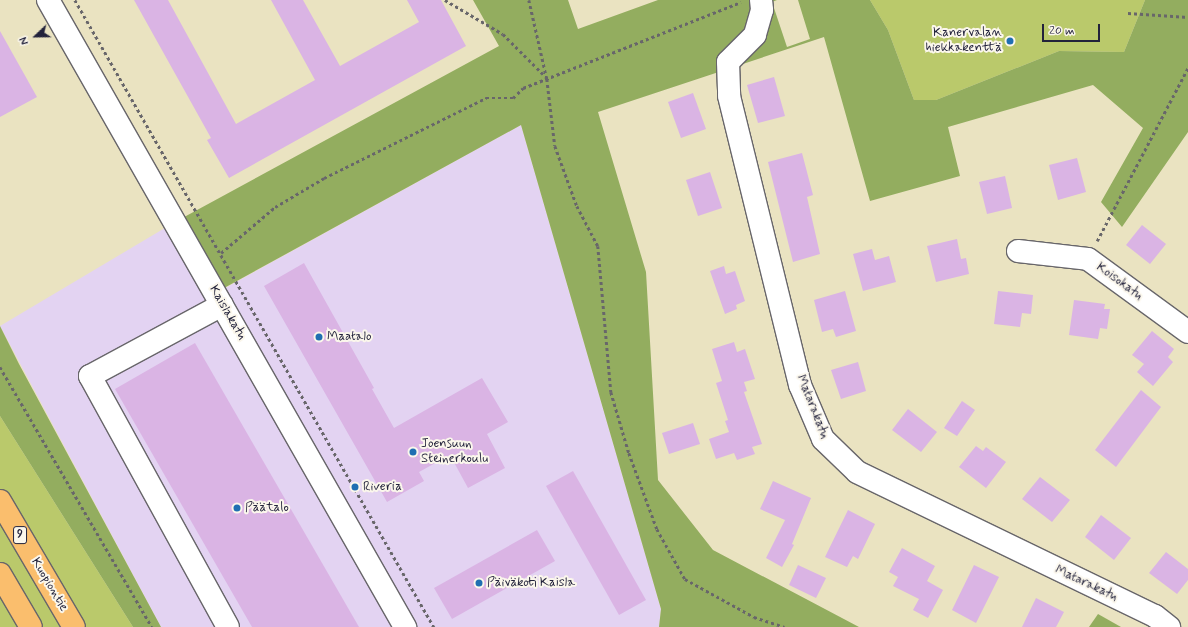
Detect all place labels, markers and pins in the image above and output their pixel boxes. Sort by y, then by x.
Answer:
place label: Kanervalan hiekkakenttä [925,26,1002,57]
marker: Kanervalan hiekkakenttä [1005,36,1015,46]
place label: Maatalo [327,329,371,345]
marker: Maatalo [314,332,324,342]
place label: Joensuun Steinerkoulu [421,437,488,468]
marker: Joensuun Steinerkoulu [408,447,418,457]
place label: Riveria [363,479,402,495]
marker: Riveria [350,482,360,492]
place label: Päätalo [245,500,289,516]
marker: Päätalo [232,503,242,513]
place label: Päiväkoti Kaisla [487,575,575,591]
marker: Päiväkoti Kaisla [474,578,484,588]

